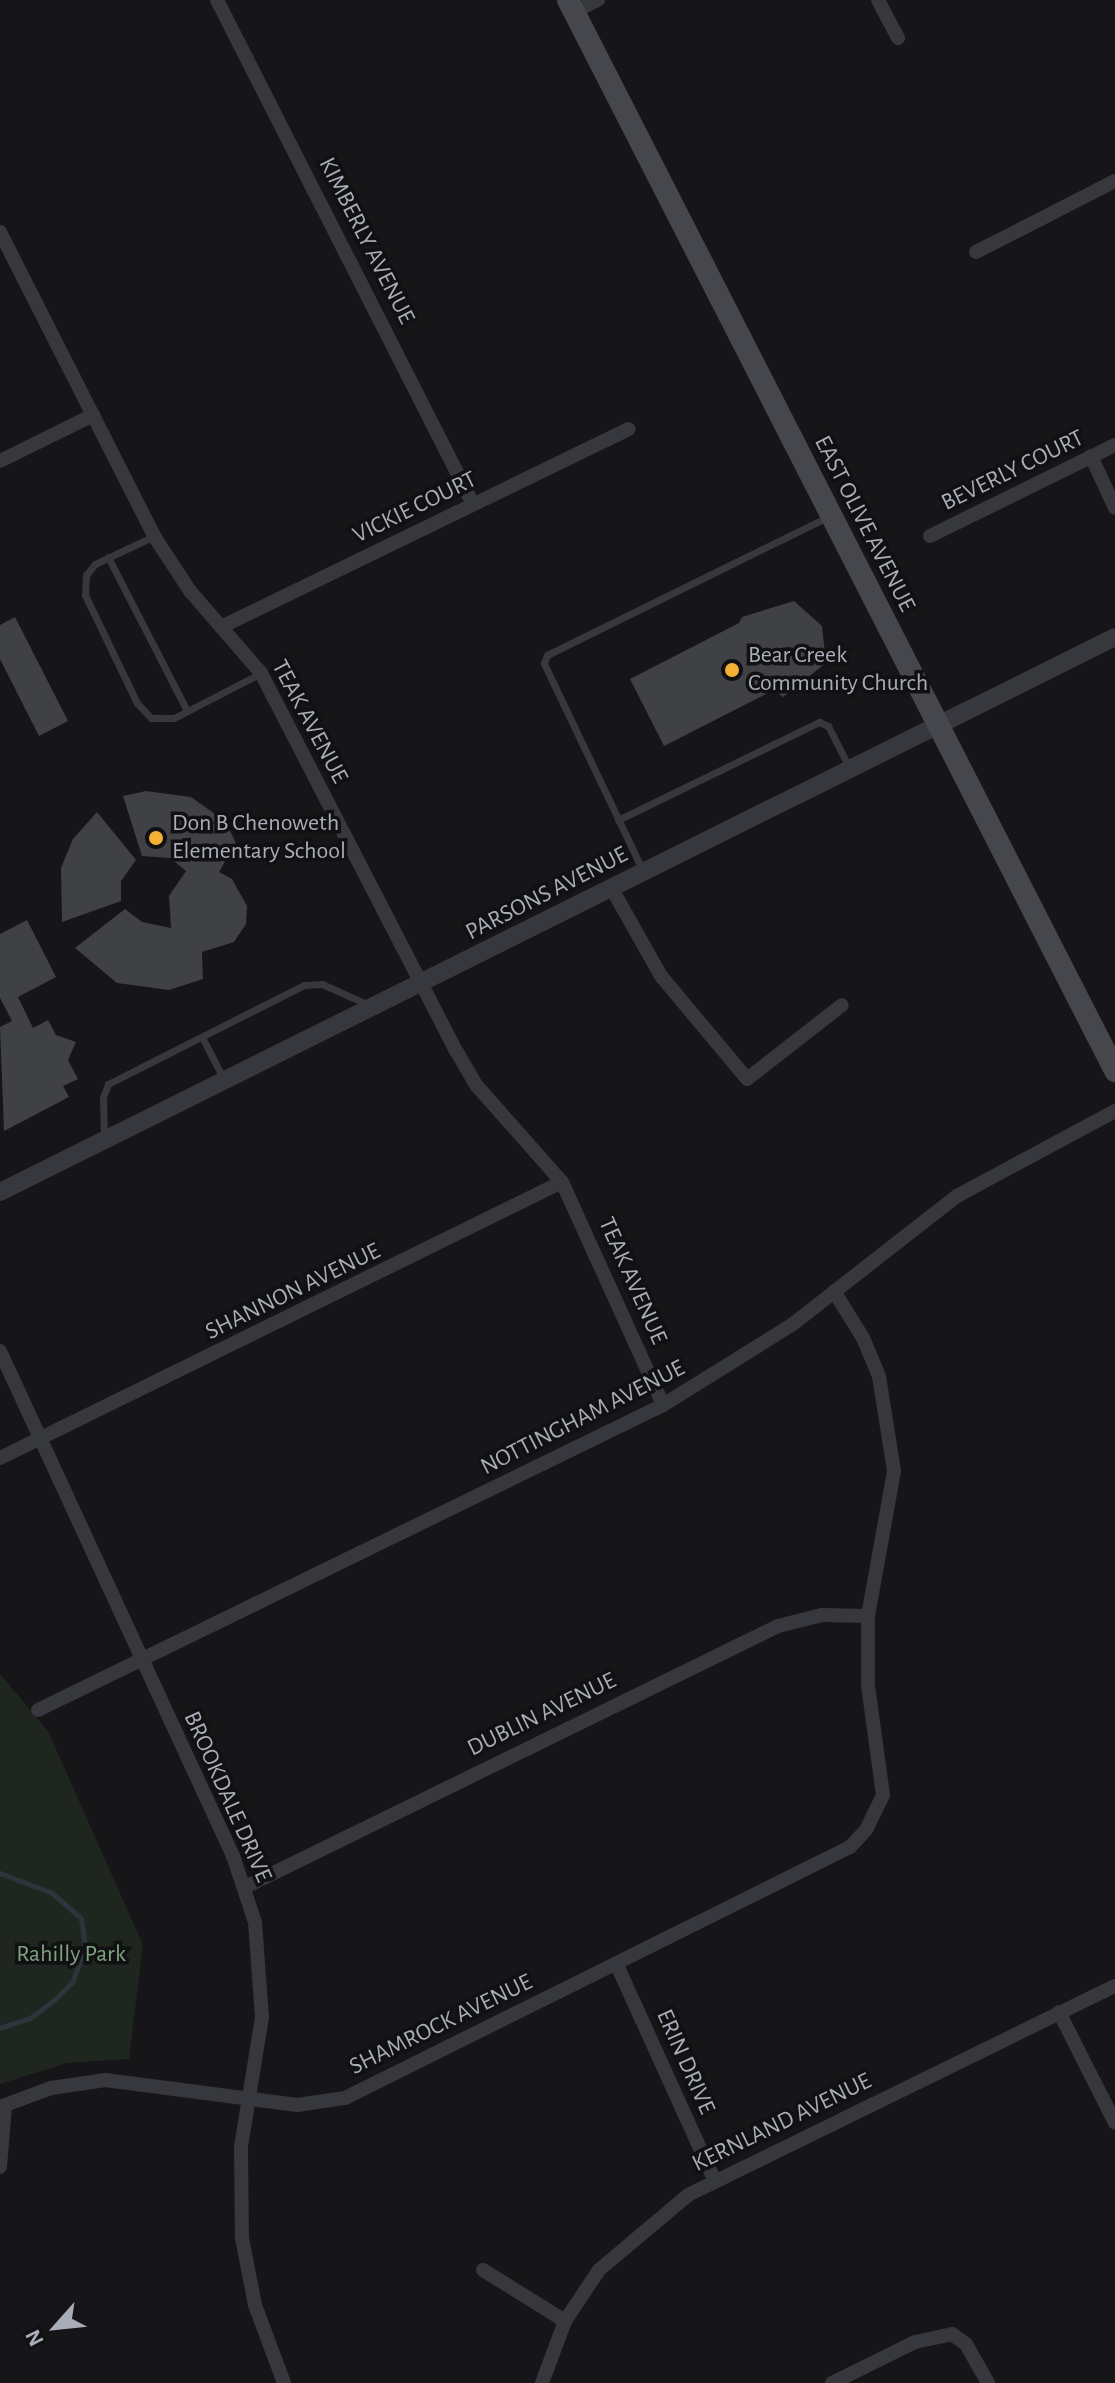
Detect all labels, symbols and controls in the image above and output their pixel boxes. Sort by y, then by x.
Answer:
street label: KIMBERLY AVENUE [312,153,420,329]
street label: BEVERLY COURT [937,424,1089,518]
street label: EAST OLIVE AVENUE [807,431,921,617]
street label: VICKIE COURT [348,466,482,550]
place label: Bear Creek Community Church [748,642,928,698]
street label: TEAK AVENUE [264,655,354,789]
marker: Bear Creek Community Church [723,661,741,679]
place label: Don B Chenoweth Elementary School [172,810,346,866]
marker: Don B Chenoweth Elementary School [147,829,165,847]
street label: PARSONS AVENUE [461,841,633,947]
street label: TEAK AVENUE [591,1213,673,1349]
street label: SHANNON AVENUE [201,1237,385,1347]
street label: NOTTINGHAM AVENUE [476,1354,690,1482]
street label: DUBLIN AVENUE [463,1667,621,1763]
street label: BROOKDALE DRIVE [176,1707,278,1887]
park label: Rahilly Park [16,1941,126,1969]
street label: SHAMROCK AVENUE [345,1968,537,2082]
street label: ERIN DRIVE [649,2005,721,2119]
street label: KERNLAND AVENUE [688,2067,876,2179]
north arrow [16,2287,96,2367]
text: N [21,2326,48,2350]

